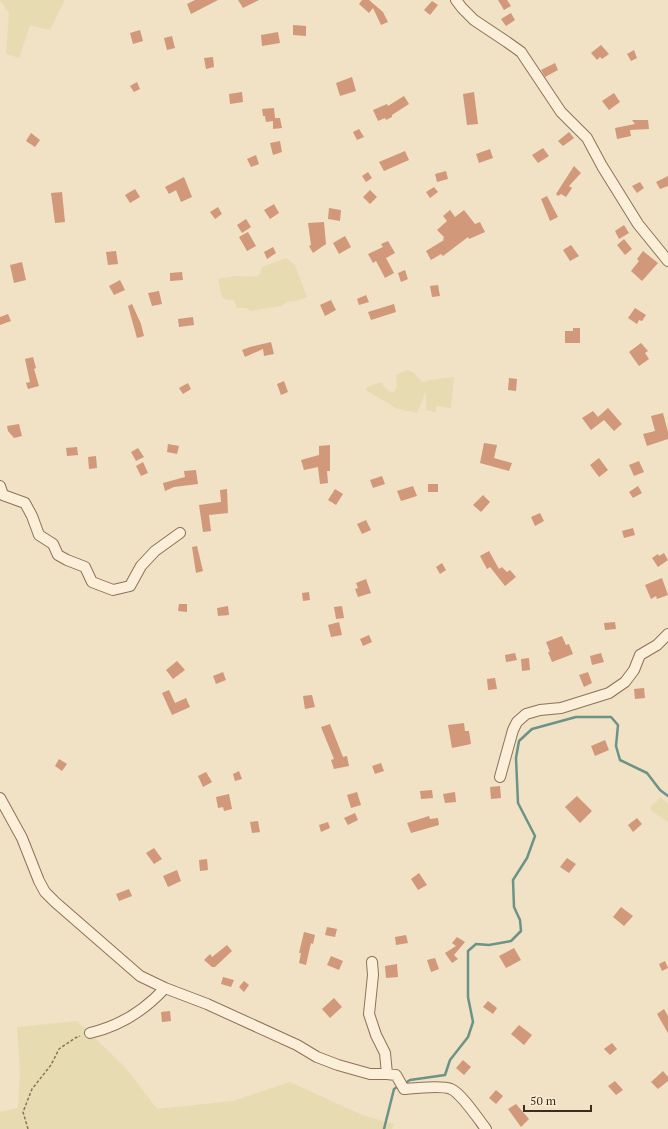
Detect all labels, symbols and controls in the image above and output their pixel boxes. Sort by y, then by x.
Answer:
scale bar [524,1087,591,1113]
text: 50 m [530,1093,557,1108]

